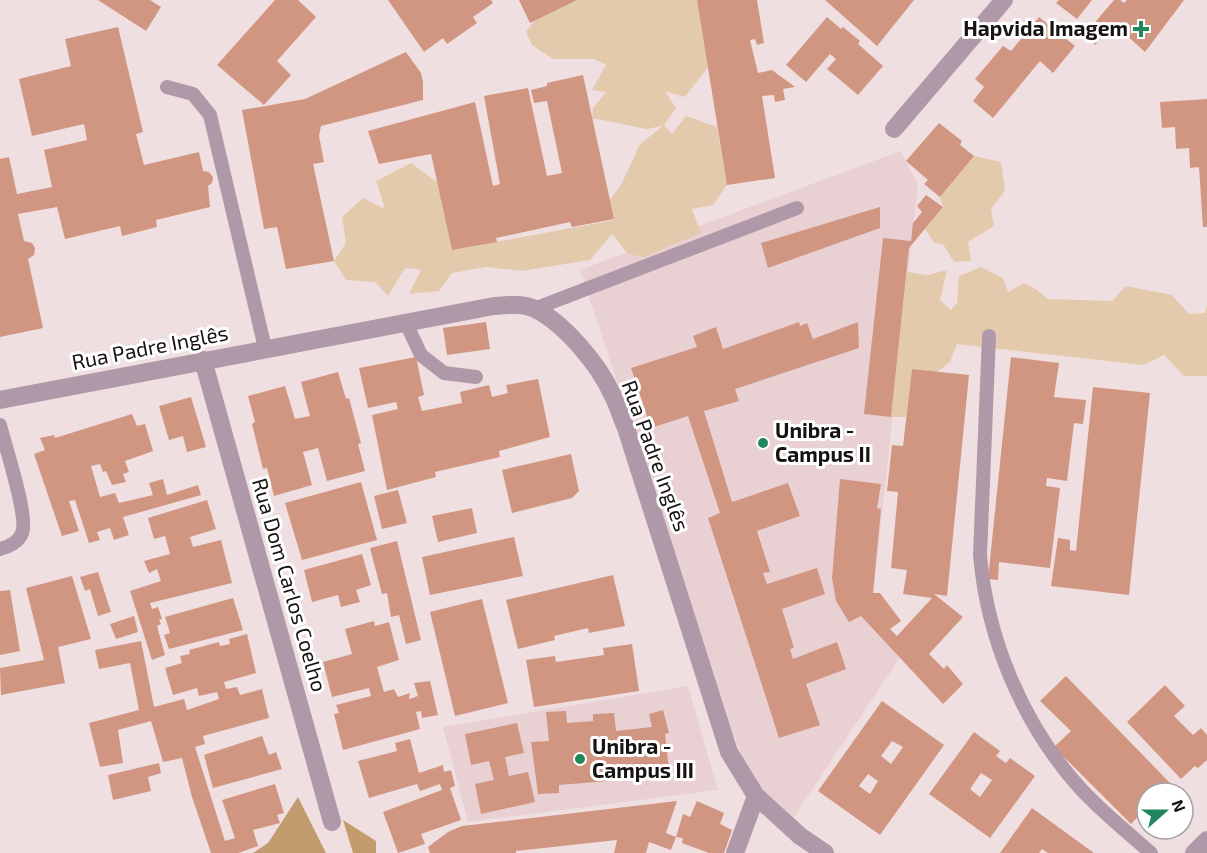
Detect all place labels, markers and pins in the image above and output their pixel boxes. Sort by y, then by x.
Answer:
place label: Hapvida Imagem [963,15,1128,40]
marker: Hapvida Imagem [1132,20,1150,38]
place label: Unibra - Campus II [775,417,871,466]
marker: Unibra - Campus II [756,436,770,450]
place label: Unibra - Campus III [592,733,694,782]
marker: Unibra - Campus III [573,752,587,766]

